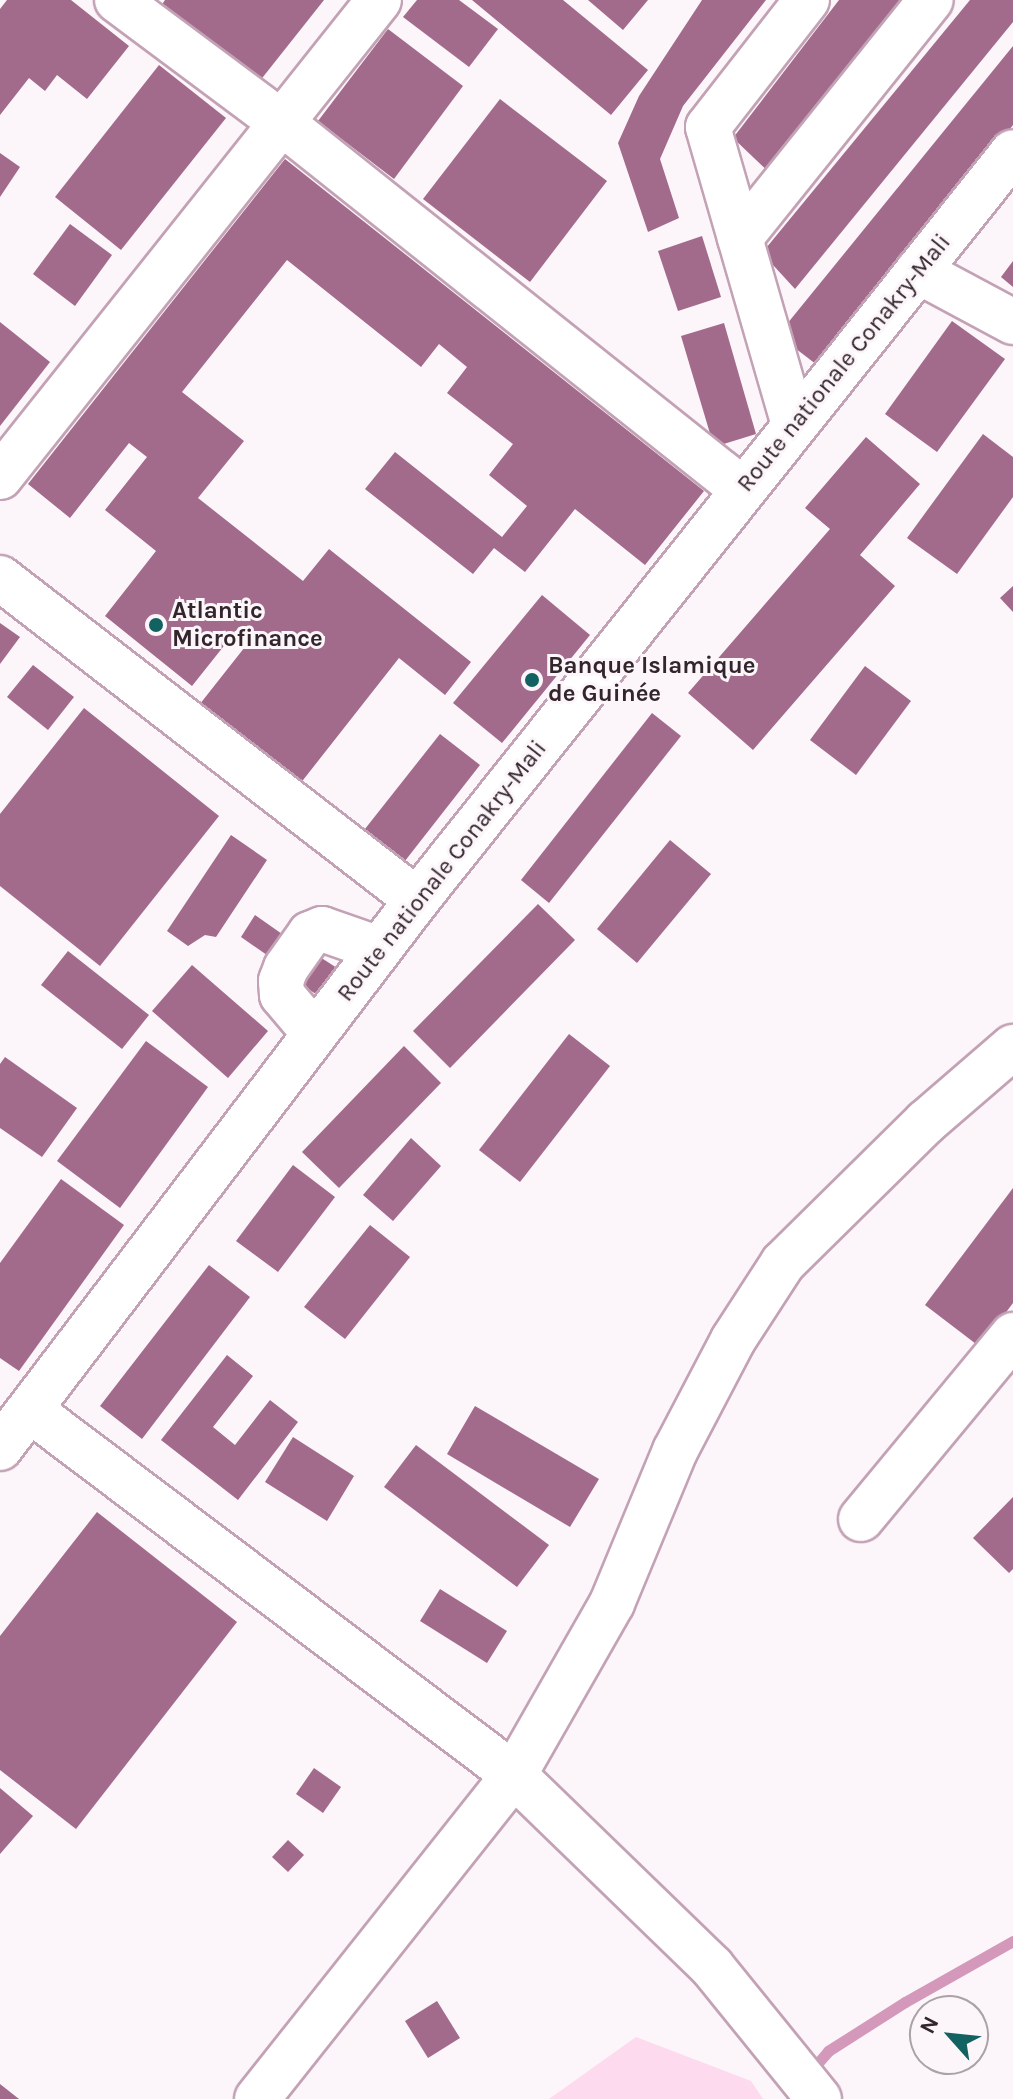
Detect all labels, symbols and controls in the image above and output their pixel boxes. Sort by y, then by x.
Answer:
street label: Route nationale Conakry-Mali [731,228,957,498]
place label: Atlantic Microfinance [172,597,323,653]
marker: Atlantic Microfinance [147,616,165,634]
place label: Banque Islamique de Guinée [548,652,755,708]
marker: Banque Islamique de Guinée [523,671,541,689]
street label: Route nationale Conakry-Mali [331,735,553,1007]
north arrow [909,1995,989,2075]
text: N [914,2012,945,2038]

